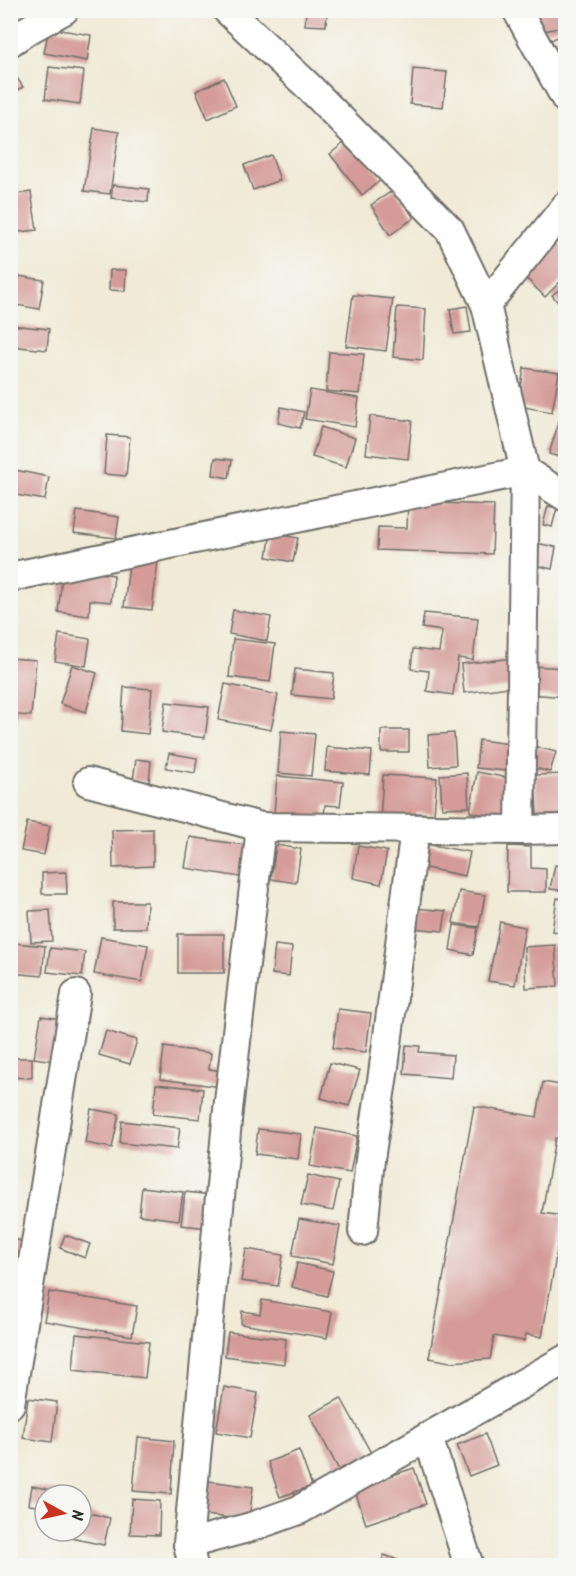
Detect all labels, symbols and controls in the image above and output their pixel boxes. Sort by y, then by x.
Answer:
north arrow [33,1483,93,1543]
text: N [63,1508,89,1522]

